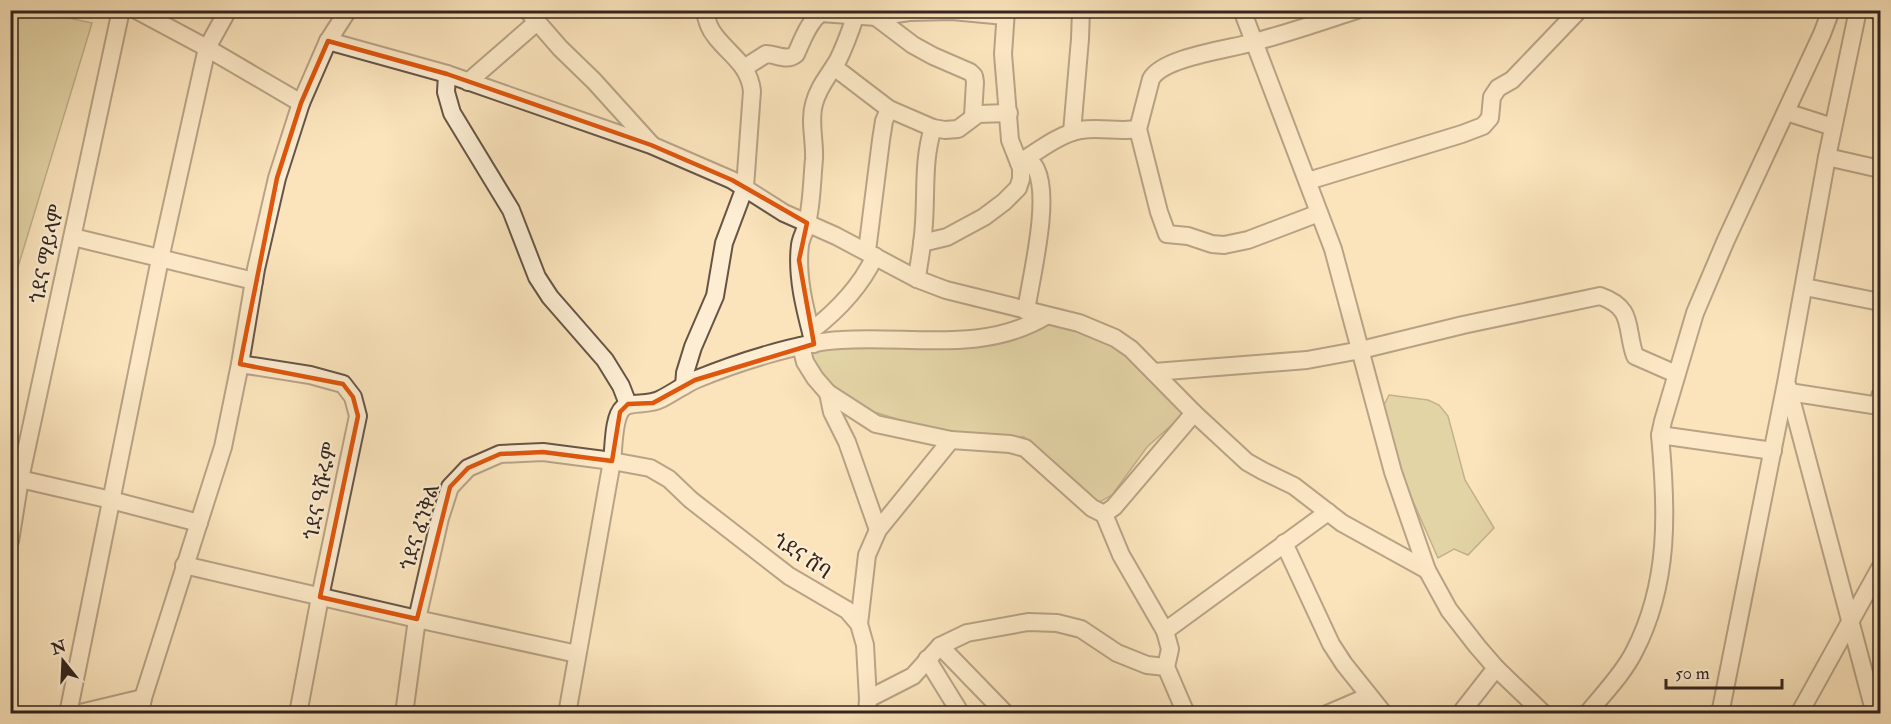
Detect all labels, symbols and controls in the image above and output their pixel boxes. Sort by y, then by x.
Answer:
street label: ጎደና ማይላም [24,202,70,306]
street label: ጎደና ዓሹሩም [298,440,344,542]
street label: ጎደና ፈንቅል [395,480,445,574]
street label: ጎደና ሸባ [768,527,836,585]
north arrow [33,631,93,691]
text: N [48,636,69,660]
scale bar [1666,652,1782,690]
text: 50 m [1675,662,1710,685]

